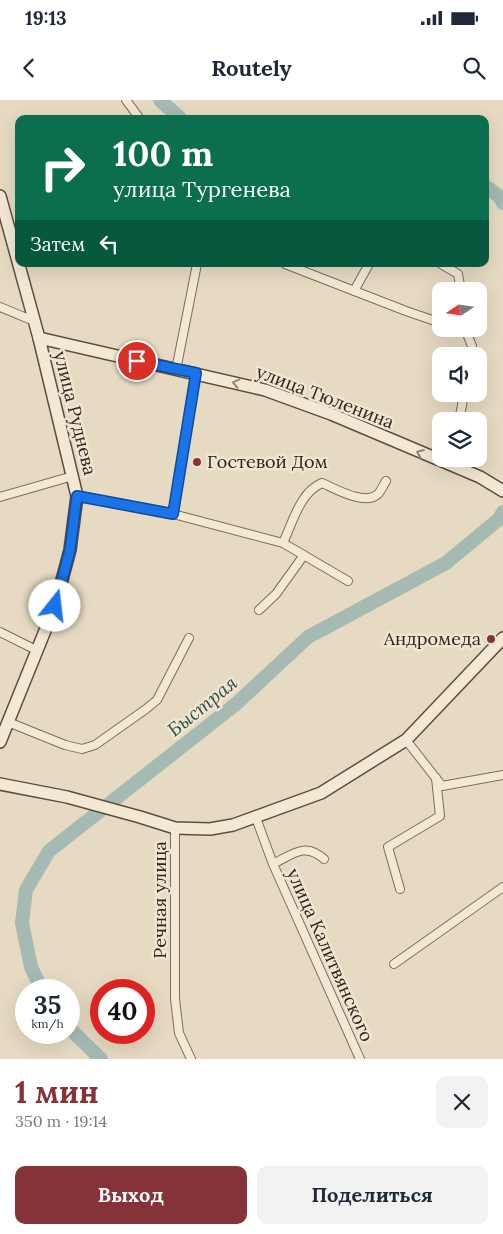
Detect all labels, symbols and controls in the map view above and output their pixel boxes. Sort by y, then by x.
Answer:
text: 19:13 [25,6,67,30]
icon: back [15,54,43,82]
text: Routely [211,54,292,82]
icon: search [460,54,488,82]
text: 100 m [113,131,213,176]
icon: right [30,135,95,200]
text: улица Тургенева [113,175,291,203]
icon: left [95,230,123,258]
text: Затем [30,232,85,256]
north arrow [432,282,488,338]
map controls [432,282,487,467]
pin [116,340,158,382]
icon: arrive [123,347,151,375]
button: sound [432,347,487,402]
street label: улица Руднева [49,348,102,477]
street label: улица Тюленина [253,360,397,433]
one-way arrow [232,378,241,389]
button: layers [432,412,487,467]
one-way arrow [416,449,425,459]
place label: Гостевой Дом [207,450,328,473]
marker: Гостевой Дом [191,456,203,468]
position arrow [28,579,80,631]
place label: Андромеда [383,627,481,650]
marker: Андромеда [485,633,497,645]
water label: Быстрая [162,670,242,741]
street label: Речная улица [148,841,171,959]
street label: улица Калитвянского [282,865,379,1045]
speed limit sign: 40 [90,979,155,1044]
text: 35 [34,989,61,1021]
text: km/h [31,1016,64,1031]
text: 1 мин [15,1073,99,1111]
button: close [436,1076,488,1128]
text: 350 m · 19:14 [15,1111,107,1131]
button: Выход [15,1166,247,1224]
button: Поделиться [257,1166,488,1224]

